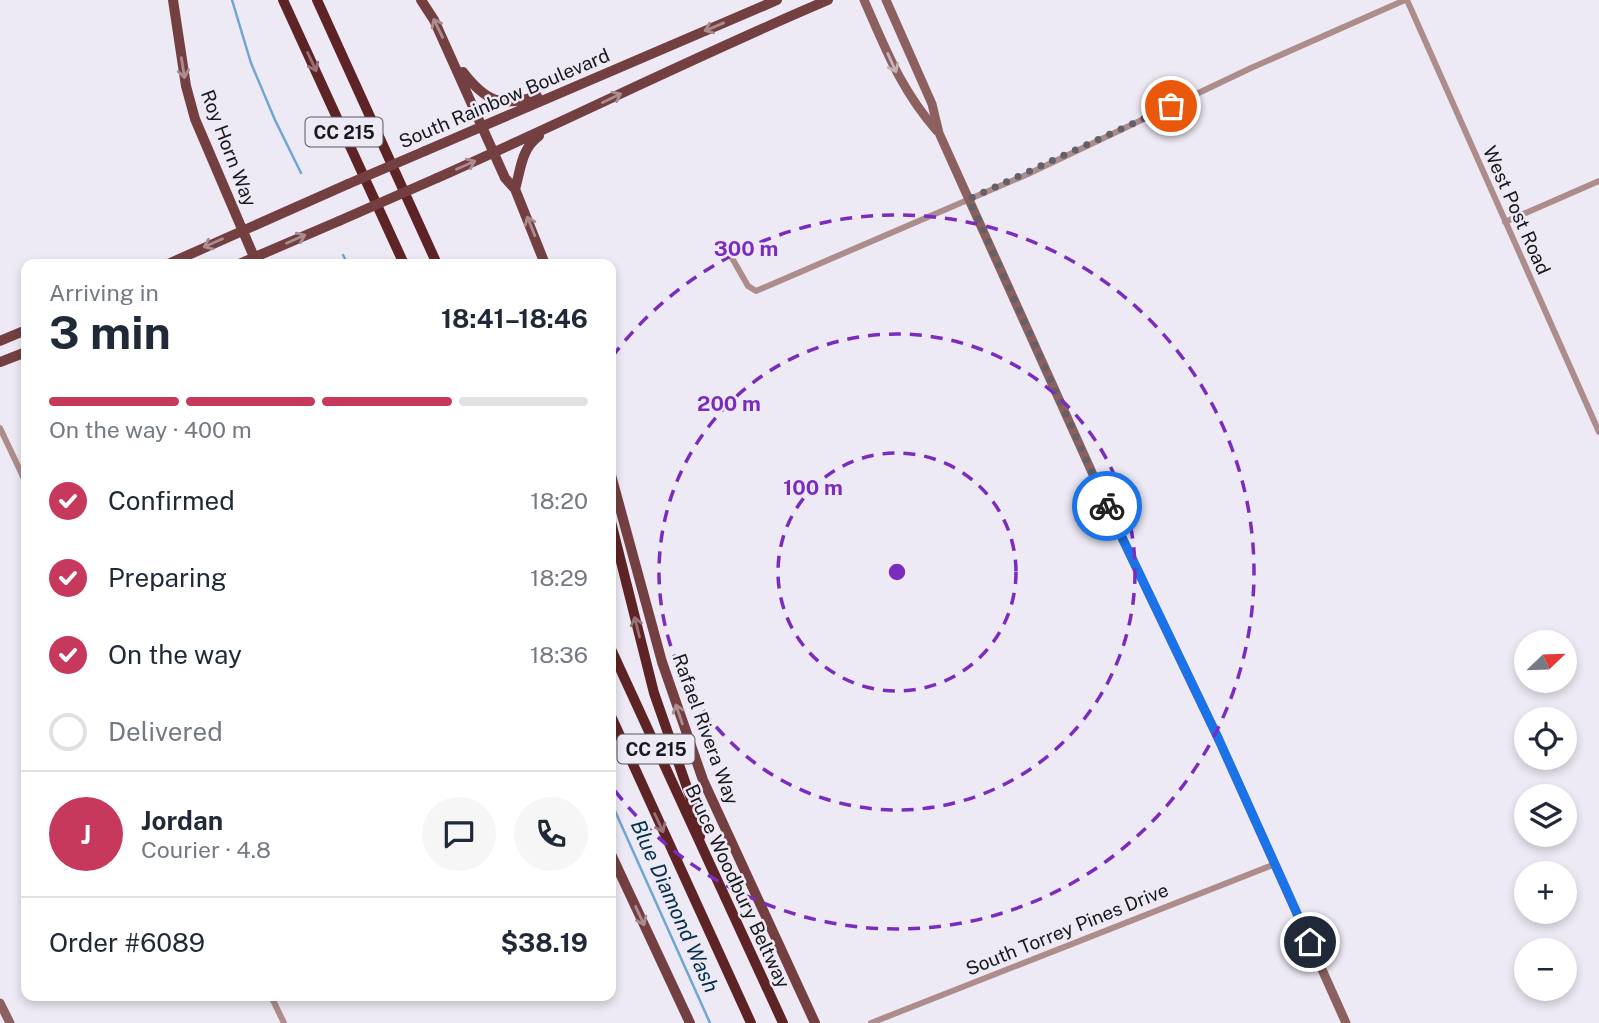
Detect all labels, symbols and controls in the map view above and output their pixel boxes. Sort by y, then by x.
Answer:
one-way arrow [430,18,444,39]
one-way arrow [704,21,725,34]
street label: South Rainbow Boulevard [395,44,613,152]
one-way arrow [306,51,319,72]
one-way arrow [886,51,899,73]
one-way arrow [177,56,190,78]
pin [1141,76,1201,136]
street label: Roy Horn Way [197,87,261,209]
icon: bag [1152,87,1190,125]
one-way arrow [601,90,622,104]
road number: CC 215 [306,118,382,146]
street label: West Post Road [1479,142,1555,278]
one-way arrow [455,158,476,171]
one-way arrow [523,216,536,238]
one-way arrow [285,232,306,245]
text: 300 m [714,236,778,261]
one-way arrow [203,237,224,250]
text: Arriving in [49,279,159,306]
text: 18:41–18:46 [441,303,588,334]
text: 3 min [49,305,171,359]
text: 200 m [697,391,761,416]
text: On the way · 400 m [49,416,252,443]
courier [1072,471,1142,541]
text: 100 m [783,475,843,500]
icon: check [49,482,87,520]
text: Confirmed [108,485,235,516]
text: 18:20 [530,487,588,514]
icon: bike [1088,487,1126,525]
icon: check [49,559,87,597]
centre of rings [885,560,909,584]
text: Preparing [108,562,227,593]
text: 18:29 [530,564,588,591]
one-way arrow [630,616,643,639]
north arrow [1514,630,1577,693]
map controls [1514,630,1577,1001]
icon: check [49,636,87,674]
text: On the way [108,639,242,670]
text: 18:36 [530,641,588,668]
street label: Rafael Rivera Way [668,650,744,808]
one-way arrow [672,704,684,726]
button: locate [1514,707,1577,770]
text: Delivered [108,716,223,747]
road number: CC 215 [618,734,694,764]
street label: Bruce Woodbury Beltway [681,781,795,991]
button: layers [1514,784,1577,847]
button: chat [422,797,496,871]
button: phone [514,797,588,871]
text: Jordan [141,805,223,836]
one-way arrow [653,812,667,833]
water label: Blue Diamond Wash [626,816,724,996]
text: J [81,819,91,850]
text: Courier · 4.8 [141,836,271,863]
button: + [1514,861,1577,924]
street label: South Torrey Pines Drive [963,878,1171,980]
one-way arrow [633,905,647,926]
pin [1280,912,1340,972]
icon: home [1291,923,1329,961]
text: Order #6089 [49,927,205,958]
text: $38.19 [500,927,588,958]
button: − [1514,938,1577,1001]

